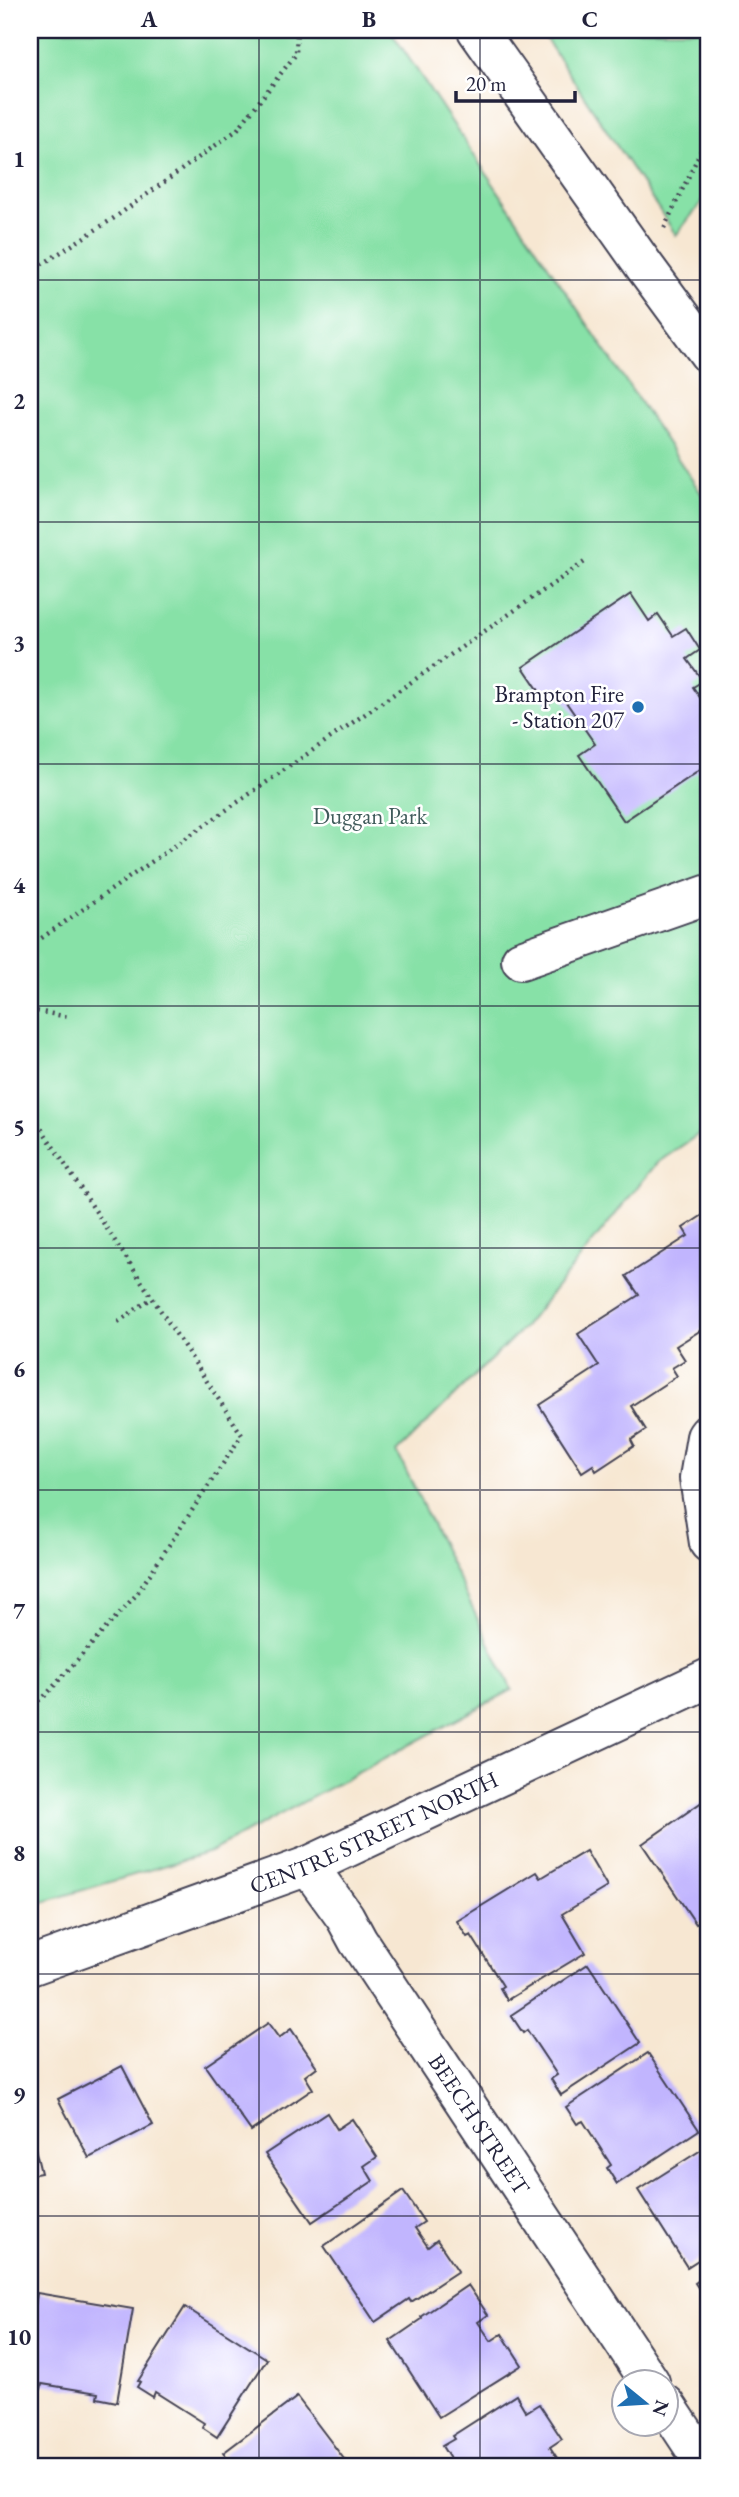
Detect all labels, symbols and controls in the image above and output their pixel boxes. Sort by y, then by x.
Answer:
text: A [140,4,158,34]
text: B [362,4,376,34]
text: C [582,4,598,34]
scale bar [456,60,574,104]
text: 20 m [466,70,507,97]
text: 1 [13,144,25,174]
text: 2 [13,386,25,416]
text: 3 [13,628,25,658]
place label: Brampton Fire - Station 207 [494,679,625,735]
marker: Brampton Fire - Station 207 [630,699,646,715]
park label: Duggan Park [313,801,429,831]
text: 4 [13,870,26,900]
text: 5 [13,1112,25,1142]
text: 6 [13,1354,25,1384]
text: 7 [13,1596,26,1626]
street label: CENTRE STREET NORTH [245,1764,503,1901]
text: 8 [13,1838,25,1868]
street label: BEECH STREET [422,2048,537,2201]
text: 9 [13,2080,25,2110]
text: 10 [7,2322,31,2352]
north arrow [610,2368,680,2438]
text: N [646,2397,675,2420]

